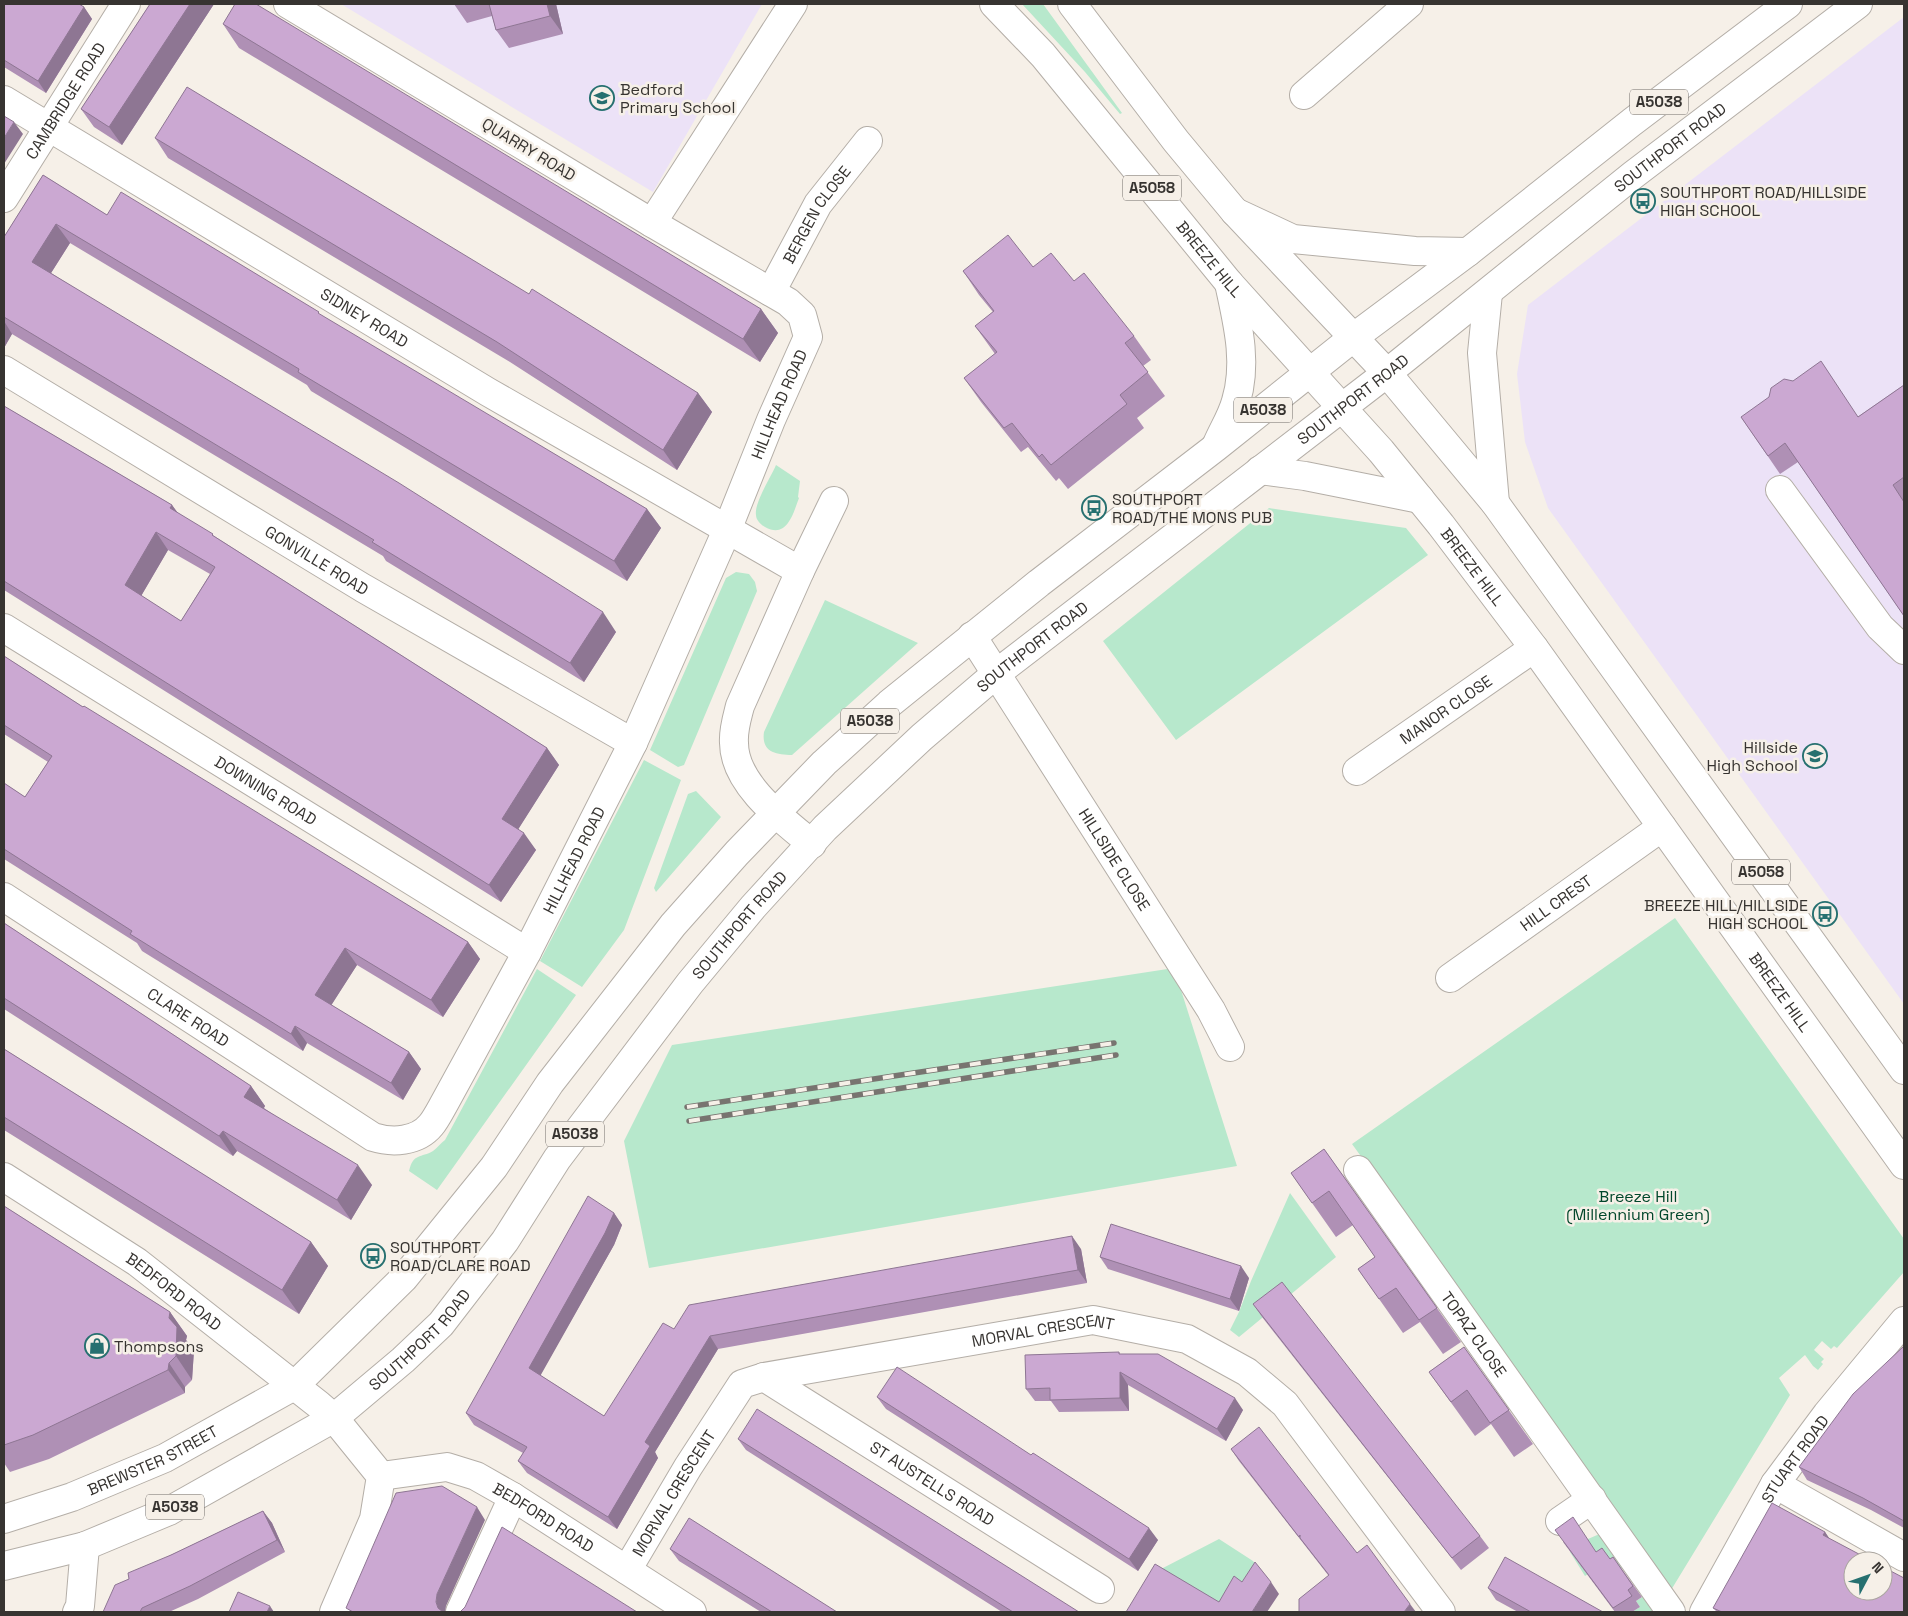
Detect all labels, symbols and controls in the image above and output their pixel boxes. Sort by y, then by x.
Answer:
street label: CAMBRIDGE ROAD [21,38,110,163]
place label: Bedford Primary School [620,79,735,118]
school or university icon: Bedford Primary School [589,85,615,111]
road number: A5038 [1630,90,1688,114]
street label: SOUTHPORT ROAD [1610,98,1730,197]
street label: QUARRY ROAD [478,113,580,186]
street label: BERGEN CLOSE [778,161,855,267]
road number: A5058 [1123,176,1181,200]
place label: SOUTHPORT ROAD/HILLSIDE HIGH SCHOOL [1660,182,1867,221]
bus stop icon: SOUTHPORT ROAD/HILLSIDE HIGH SCHOOL [1630,188,1656,214]
street label: BREEZE HILL [1172,217,1247,302]
street label: SIDNEY ROAD [316,283,412,352]
street label: HILLHEAD ROAD [746,346,812,462]
street label: SOUTHPORT ROAD [1293,350,1413,449]
road number: A5038 [1234,398,1292,422]
place label: SOUTHPORT ROAD/THE MONS PUB [1112,489,1272,528]
bus stop icon: SOUTHPORT ROAD/THE MONS PUB [1081,495,1107,521]
street label: GONVILLE ROAD [261,521,372,600]
street label: BREEZE HILL [1436,524,1509,611]
street label: SOUTHPORT ROAD [972,597,1092,697]
street label: MANOR CLOSE [1396,670,1496,749]
road number: A5038 [841,708,899,734]
place label: Hillside High School [1707,737,1798,776]
school or university icon: Hillside High School [1802,743,1828,769]
street label: DOWNING ROAD [211,751,321,830]
street label: HILLHEAD ROAD [538,803,610,917]
street label: HILLSIDE CLOSE [1074,804,1155,915]
road number: A5058 [1732,860,1790,884]
street label: SOUTHPORT ROAD [688,867,792,984]
street label: HILL CREST [1516,870,1596,936]
place label: BREEZE HILL/HILLSIDE HIGH SCHOOL [1644,895,1808,934]
bus stop icon: BREEZE HILL/HILLSIDE HIGH SCHOOL [1812,901,1838,927]
street label: BREEZE HILL [1744,948,1816,1036]
street label: CLARE ROAD [143,983,233,1052]
road number: A5038 [546,1122,604,1146]
park label: Breeze Hill (Millennium Green) [1566,1186,1710,1225]
place label: SOUTHPORT ROAD/CLARE ROAD [390,1237,531,1276]
bus stop icon: SOUTHPORT ROAD/CLARE ROAD [360,1243,386,1269]
street label: BEDFORD ROAD [122,1248,226,1336]
street label: SOUTHPORT ROAD [364,1285,475,1395]
street label: TOPAZ CLOSE [1436,1287,1511,1381]
street label: MORVAL CRESCENT [970,1310,1116,1352]
shop icon: Thompsons [84,1333,110,1359]
place label: Thompsons [114,1336,204,1357]
street label: STUART ROAD [1756,1411,1834,1507]
street label: BREWSTER STREET [84,1421,222,1500]
street label: MORVAL CRESCENT [627,1426,720,1560]
street label: ST AUSTELLS ROAD [866,1436,998,1531]
street label: BEDFORD ROAD [489,1478,598,1557]
road number: A5038 [146,1494,204,1520]
north arrow [1843,1551,1893,1601]
text: N [1868,1558,1888,1577]

